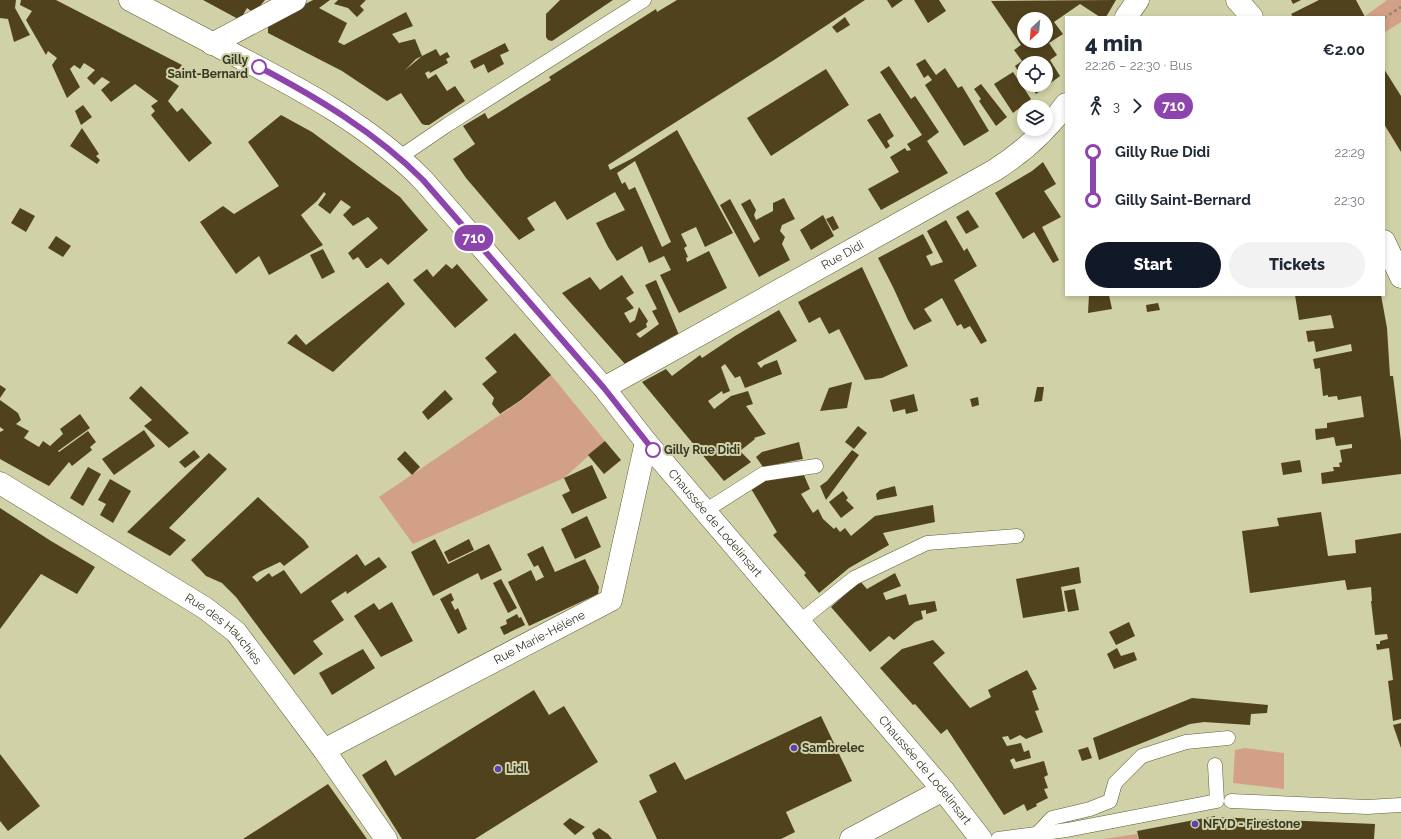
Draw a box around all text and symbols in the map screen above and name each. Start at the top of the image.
north arrow [1017,12,1053,48]
map controls [1017,12,1053,136]
text: 4 min [1085,30,1143,56]
text: €2.00 [1323,41,1365,59]
place label: Gilly Saint-Bernard [167,53,248,81]
button: locate [1017,56,1053,92]
text: 22:26 – 22:30 · Bus [1085,58,1192,73]
marker: Gilly Saint-Bernard [251,59,267,75]
icon: walk [1085,95,1107,117]
icon: forward [1126,95,1148,117]
text: 710 [1162,98,1185,114]
text: 3 [1113,99,1120,114]
button: layers [1017,100,1053,136]
text: Gilly Rue Didi [1115,143,1210,161]
text: 22:29 [1335,145,1365,160]
text: Gilly Saint-Bernard [1115,191,1251,209]
text: 22:30 [1334,193,1365,208]
line badge: 710 [451,225,497,251]
text: 710 [462,230,486,246]
street label: Rue Didi [819,238,866,272]
button: Start [1085,242,1221,288]
button: Tickets [1229,242,1365,288]
marker: Gilly Rue Didi [645,442,661,458]
place label: Gilly Rue Didi [664,443,740,457]
street label: Chaussée de Lodelinsart [665,466,765,580]
street label: Rue des Hauchies [183,591,265,667]
street label: Rue Marie-Hélène [491,608,587,667]
street label: Chaussée de Lodelinsart [876,713,974,827]
place label: Sambrelec [802,741,865,755]
marker: Sambrelec [789,743,799,753]
place label: Lidl [506,762,528,776]
marker: Lidl [493,764,503,774]
place label: NFYD - Firestone [1203,817,1300,831]
marker: NFYD - Firestone [1190,819,1200,829]

